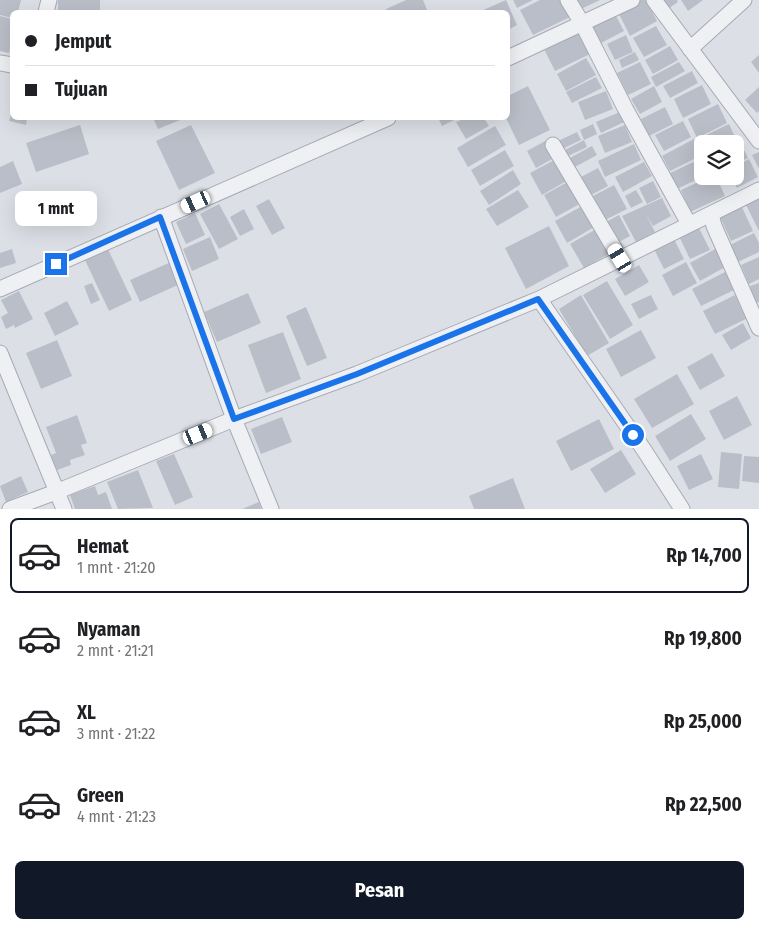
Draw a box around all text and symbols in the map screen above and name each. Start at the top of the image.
text: Jemput [55,30,112,53]
text: Tujuan [55,78,108,101]
map controls [694,135,744,185]
button: layers [694,135,744,185]
car [179,189,212,215]
callout: 1 mnt [15,192,97,226]
text: 1 mnt [38,199,74,218]
car [605,241,634,275]
route end [45,253,67,275]
car [181,421,214,447]
route start [622,424,644,446]
icon: car [17,533,62,578]
text: Hemat [77,535,129,558]
text: Rp 14,700 [666,544,742,567]
text: 1 mnt · 21:20 [77,558,156,577]
icon: car [17,616,62,661]
text: Nyaman [77,618,140,641]
text: Rp 19,800 [664,627,742,650]
text: 2 mnt · 21:21 [77,641,154,660]
icon: car [17,699,62,744]
text: XL [77,701,96,724]
text: Rp 25,000 [664,710,742,733]
text: 3 mnt · 21:22 [77,724,155,743]
icon: car [17,782,62,827]
text: Green [77,784,124,807]
text: Rp 22,500 [665,793,742,816]
text: 4 mnt · 21:23 [77,807,156,826]
button: Pesan [15,861,744,919]

